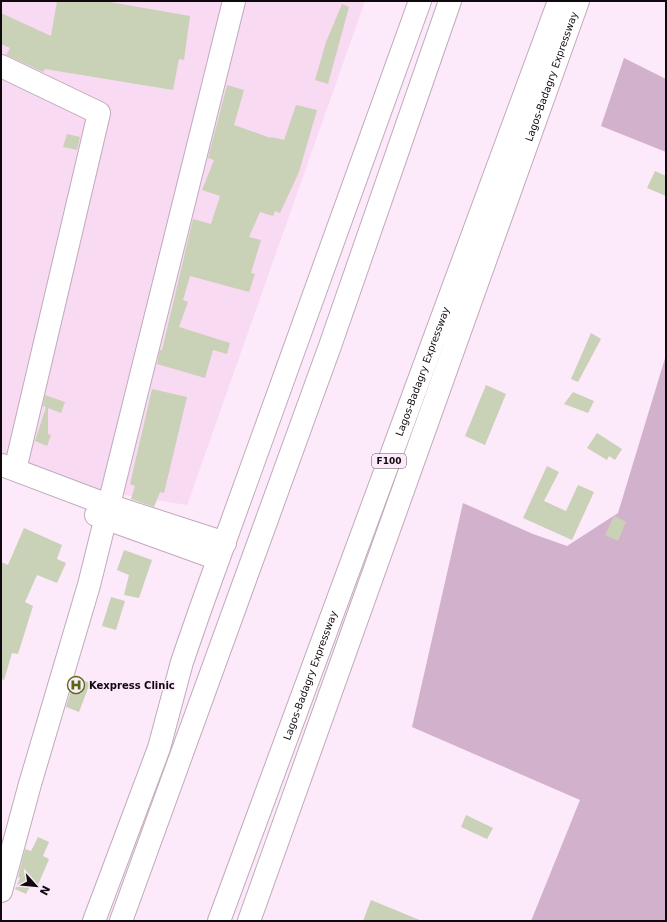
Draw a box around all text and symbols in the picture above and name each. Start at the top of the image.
street label: Lagos-Badagry Expressway [523,10,580,143]
street label: Lagos-Badagry Expressway [394,305,452,438]
road number: F100 [372,454,406,468]
street label: Lagos-Badagry Expressway [281,609,339,742]
hospital icon: Kexpress Clinic [66,675,86,695]
place label: Kexpress Clinic [89,680,175,691]
north arrow [16,866,56,906]
text: N [37,883,52,897]

